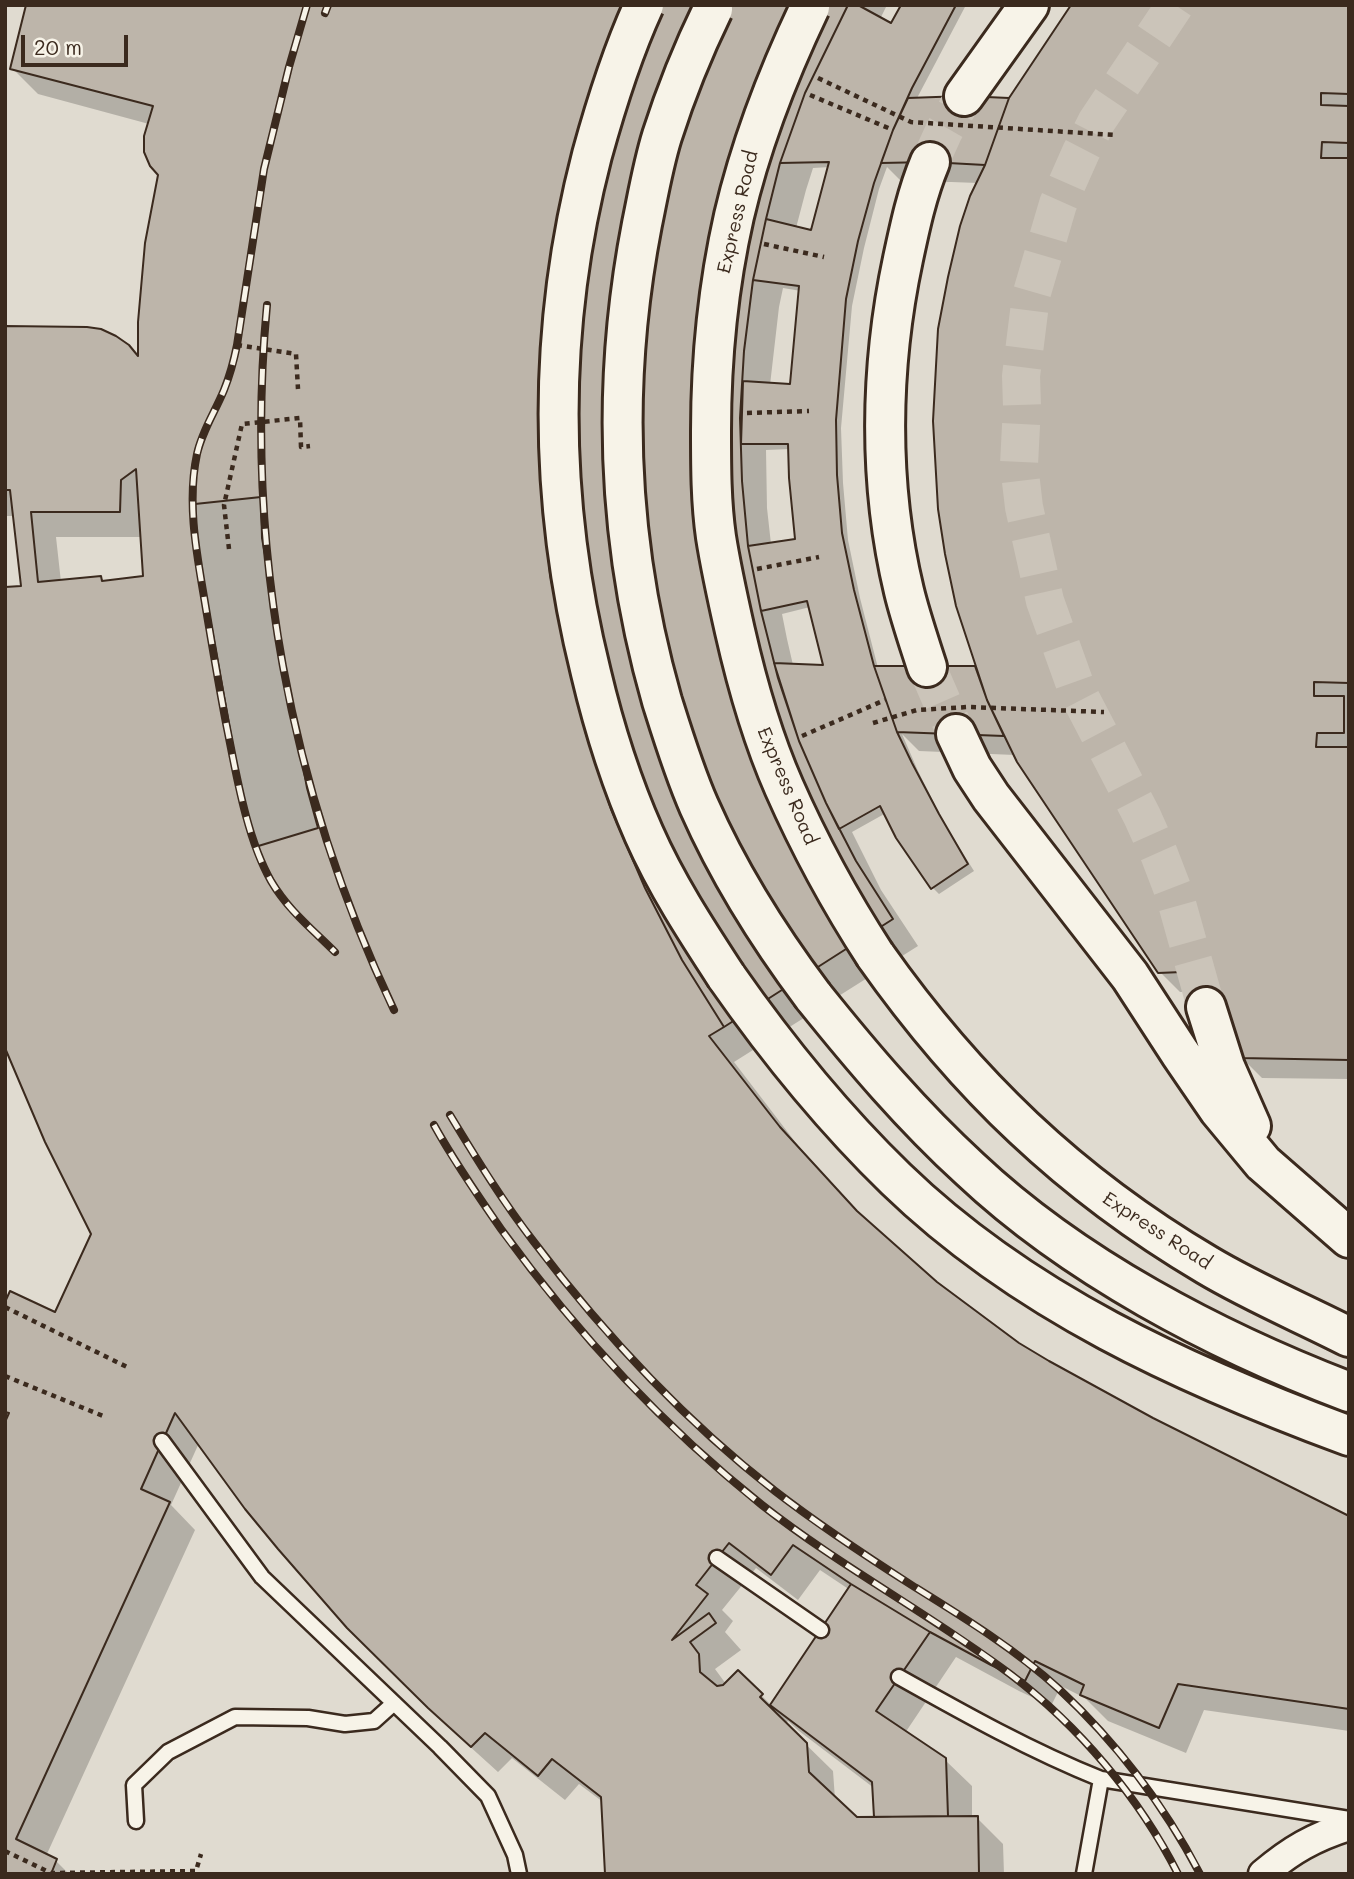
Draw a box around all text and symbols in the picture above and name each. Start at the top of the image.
scale bar [24,21,131,65]
text: 20 m [34,33,82,60]
street label: Express Road [713,148,763,276]
street label: Express Road [752,724,822,848]
street label: Express Road [1098,1187,1216,1275]

